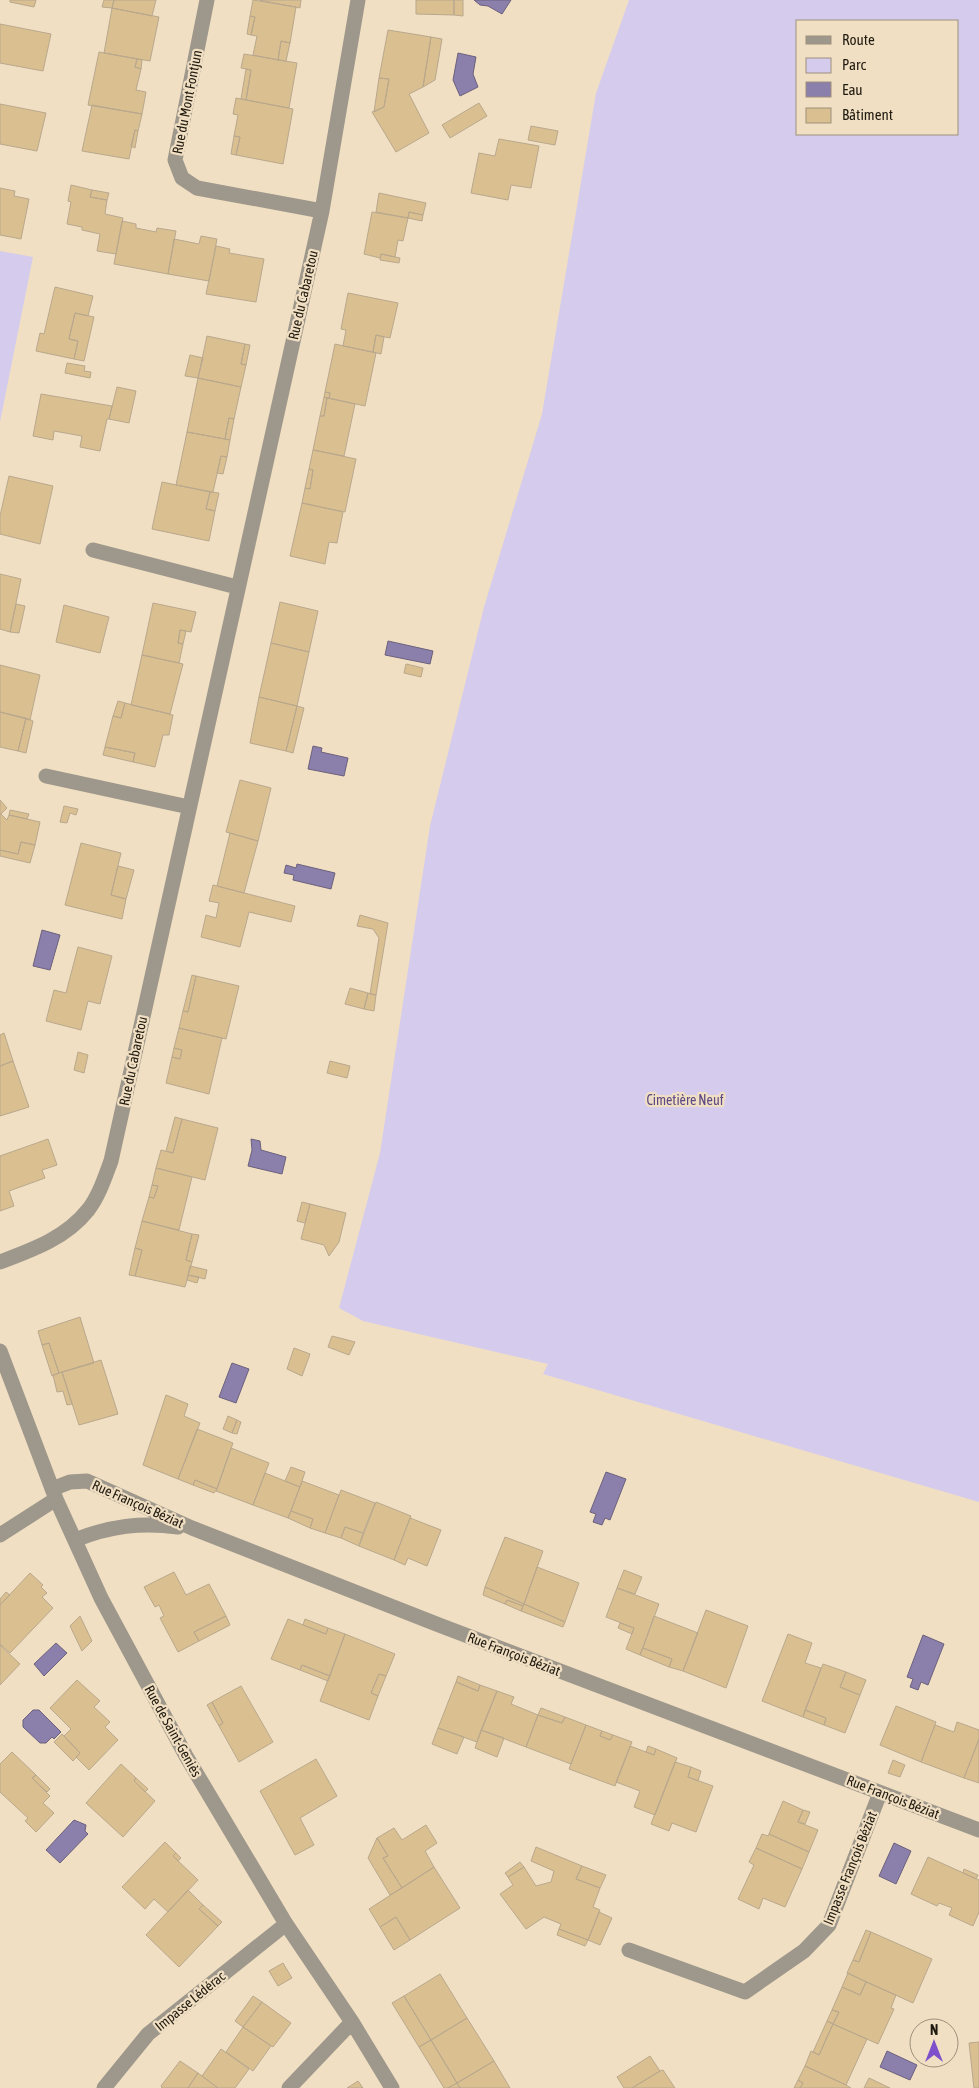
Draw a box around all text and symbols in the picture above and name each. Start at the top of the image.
legend [796,20,959,135]
text: Route [842,31,875,48]
street label: Rue du Mont Fontjun [169,49,205,155]
text: Parc [842,56,866,73]
text: Eau [842,81,863,98]
text: Bâtiment [842,106,893,123]
street label: Rue du Cabaretou [285,249,321,341]
street label: Rue du Cabaretou [116,1015,150,1107]
park label: Cimetière Neuf [646,1092,724,1108]
street label: Rue François Béziat [90,1477,186,1531]
street label: Rue François Béziat [465,1629,563,1679]
street label: Rue de Saint-Geniès [141,1683,205,1780]
street label: Rue François Béziat [844,1772,942,1822]
street label: Impasse François Béziat [820,1809,880,1927]
street label: Impasse Lédérac [152,1967,229,2034]
north arrow [909,2018,959,2068]
text: N [930,2022,938,2038]

